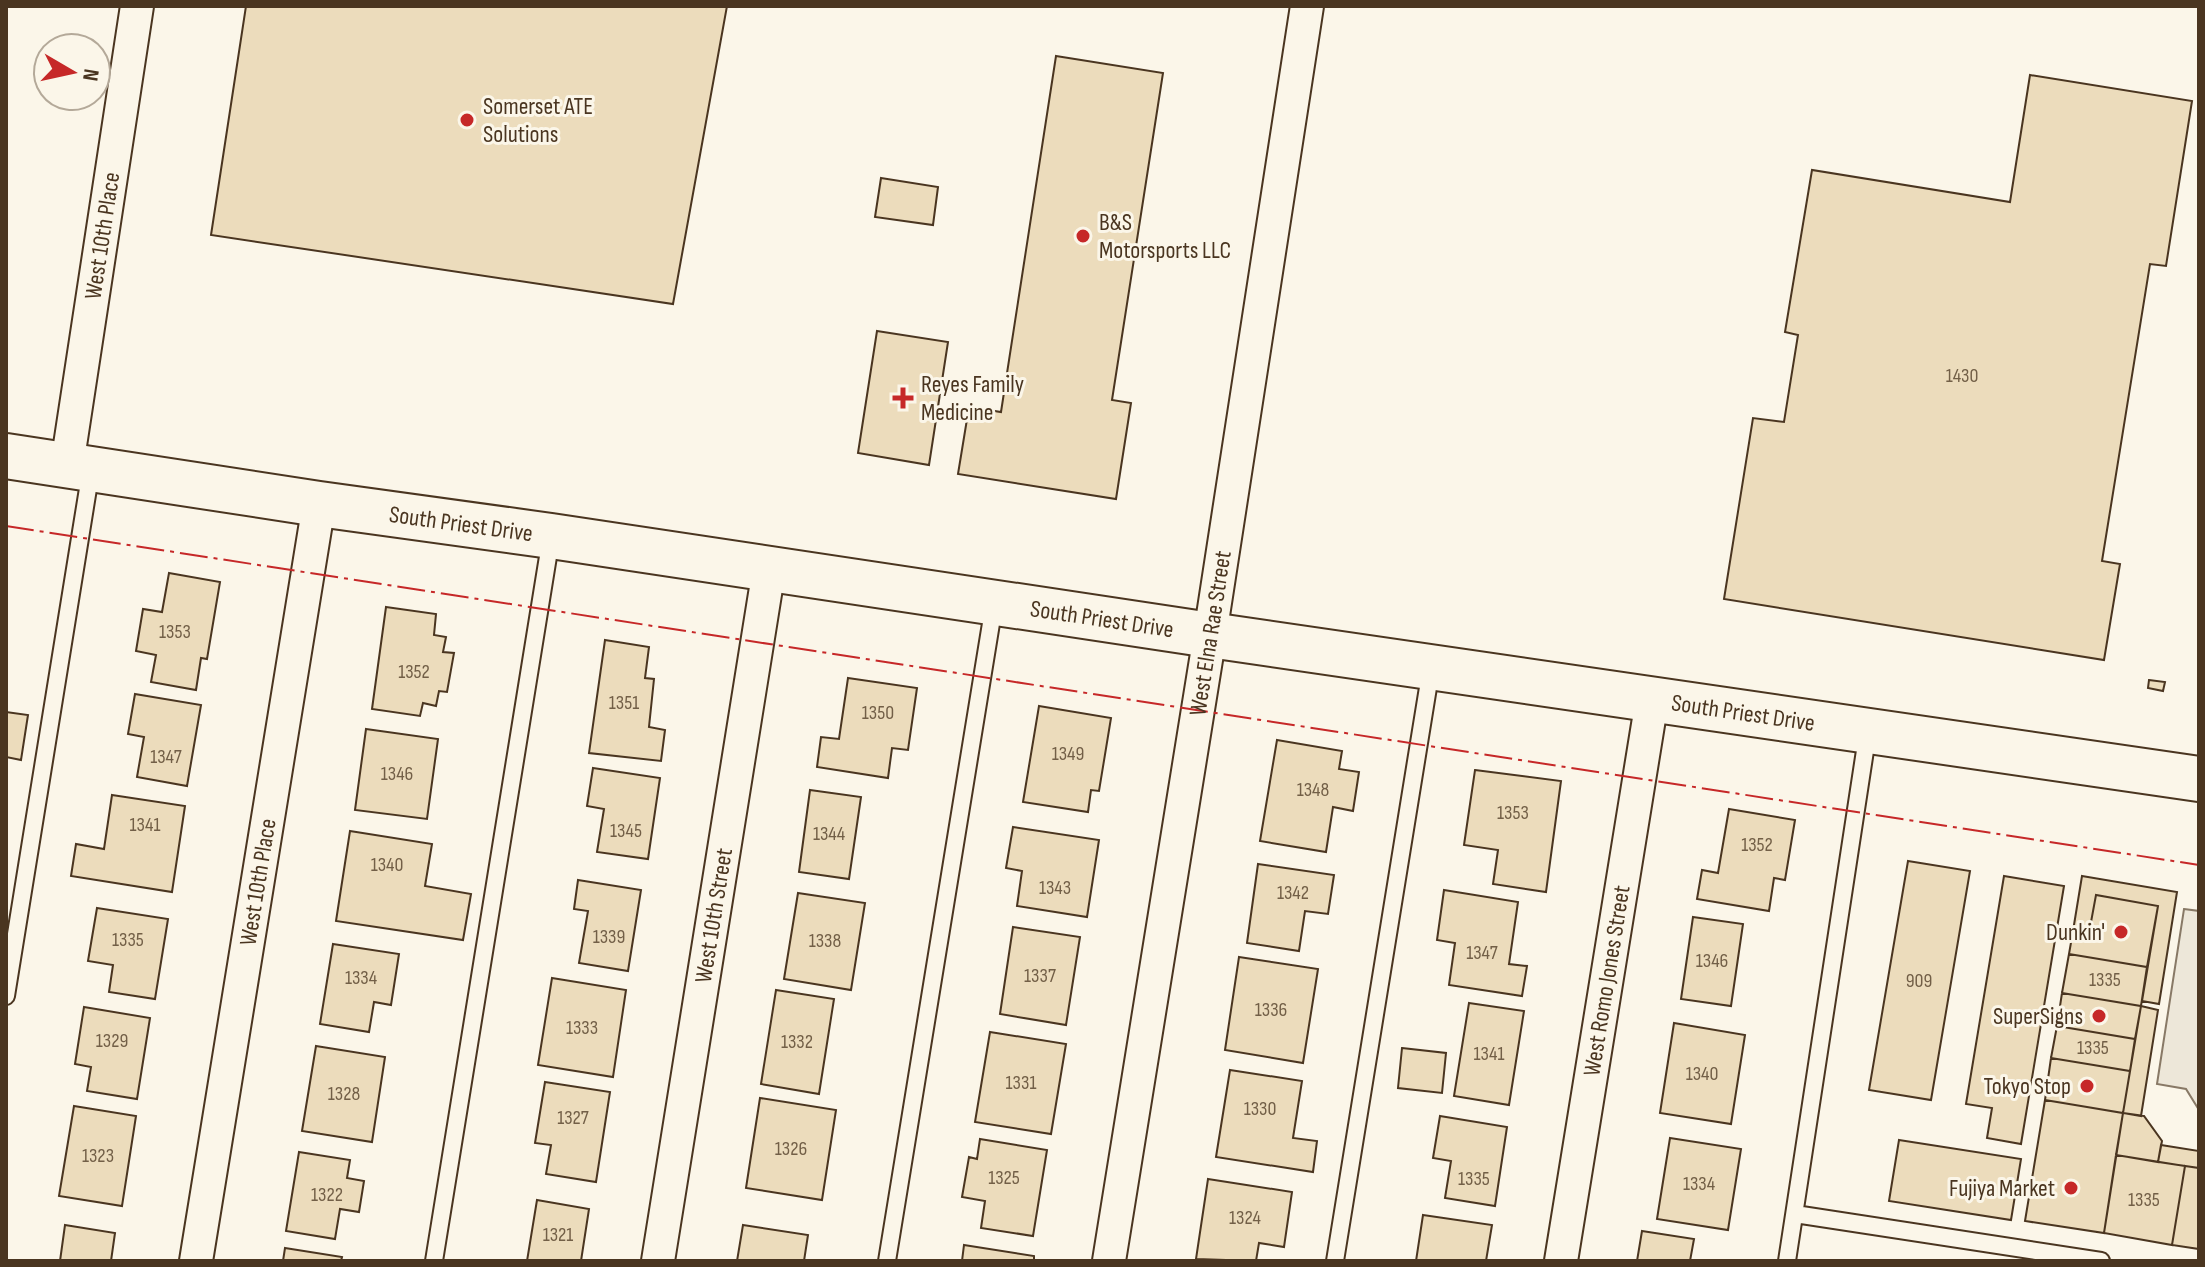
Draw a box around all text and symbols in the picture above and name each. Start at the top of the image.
north arrow [32,32,112,112]
text: N [76,67,105,83]
place label: Somerset ATE Solutions [483,92,593,149]
marker: Somerset ATE Solutions [458,111,476,129]
street label: West 10th Place [78,170,126,301]
place label: B&S Motorsports LLC [1099,208,1231,265]
marker: B&S Motorsports LLC [1074,227,1092,245]
house number: 1430 [1946,364,1978,388]
place label: Reyes Family Medicine [921,370,1024,427]
marker: Reyes Family Medicine [892,387,914,409]
street label: South Priest Drive [387,499,535,548]
street label: West Elna Rae Street [1183,549,1237,718]
street label: South Priest Drive [1028,594,1176,644]
house number: 1353 [159,620,191,644]
house number: 1352 [398,660,430,684]
street label: South Priest Drive [1669,688,1817,737]
house number: 1351 [609,691,639,715]
house number: 1350 [862,701,894,725]
house number: 1349 [1052,742,1084,766]
house number: 1347 [150,745,182,769]
house number: 1346 [381,762,413,786]
house number: 1348 [1297,778,1329,802]
house number: 1353 [1497,801,1529,825]
house number: 1341 [130,813,160,837]
street label: West 10th Place [233,816,282,948]
house number: 1345 [610,819,642,843]
house number: 1344 [813,822,845,846]
house number: 1352 [1741,833,1773,857]
street label: West 10th Street [688,846,739,985]
house number: 1340 [371,853,403,877]
house number: 1343 [1039,876,1071,900]
house number: 1342 [1277,881,1309,905]
street label: West Romo Jones Street [1577,883,1636,1078]
place label: Dunkin' [2046,918,2105,947]
marker: Dunkin' [2112,923,2130,941]
house number: 1339 [593,925,625,949]
house number: 1335 [112,928,144,952]
house number: 1338 [809,929,841,953]
house number: 1347 [1466,941,1498,965]
house number: 1346 [1696,949,1728,973]
house number: 1337 [1024,964,1056,988]
house number: 1334 [345,966,377,990]
house number: 1335 [2089,968,2121,992]
house number: 909 [1906,969,1932,993]
house number: 1336 [1255,998,1287,1022]
place label: SuperSigns [1993,1002,2083,1031]
marker: SuperSigns [2090,1007,2108,1025]
house number: 1333 [566,1016,598,1040]
house number: 1329 [96,1029,128,1053]
house number: 1332 [781,1030,813,1054]
house number: 1335 [2077,1036,2109,1060]
house number: 1341 [1474,1042,1504,1066]
house number: 1340 [1686,1062,1718,1086]
house number: 1331 [1006,1071,1036,1095]
place label: Tokyo Stop [1984,1072,2071,1101]
marker: Tokyo Stop [2078,1077,2096,1095]
house number: 1328 [328,1082,360,1106]
house number: 1330 [1244,1097,1276,1121]
house number: 1327 [557,1106,589,1130]
house number: 1326 [775,1137,807,1161]
house number: 1323 [82,1144,114,1168]
house number: 1325 [988,1166,1020,1190]
house number: 1335 [1458,1167,1490,1191]
house number: 1334 [1683,1172,1715,1196]
place label: Fujiya Market [1949,1174,2055,1203]
marker: Fujiya Market [2062,1179,2080,1197]
house number: 1322 [311,1183,343,1207]
house number: 1335 [2128,1188,2160,1212]
house number: 1324 [1229,1206,1261,1230]
house number: 1321 [543,1223,573,1247]

